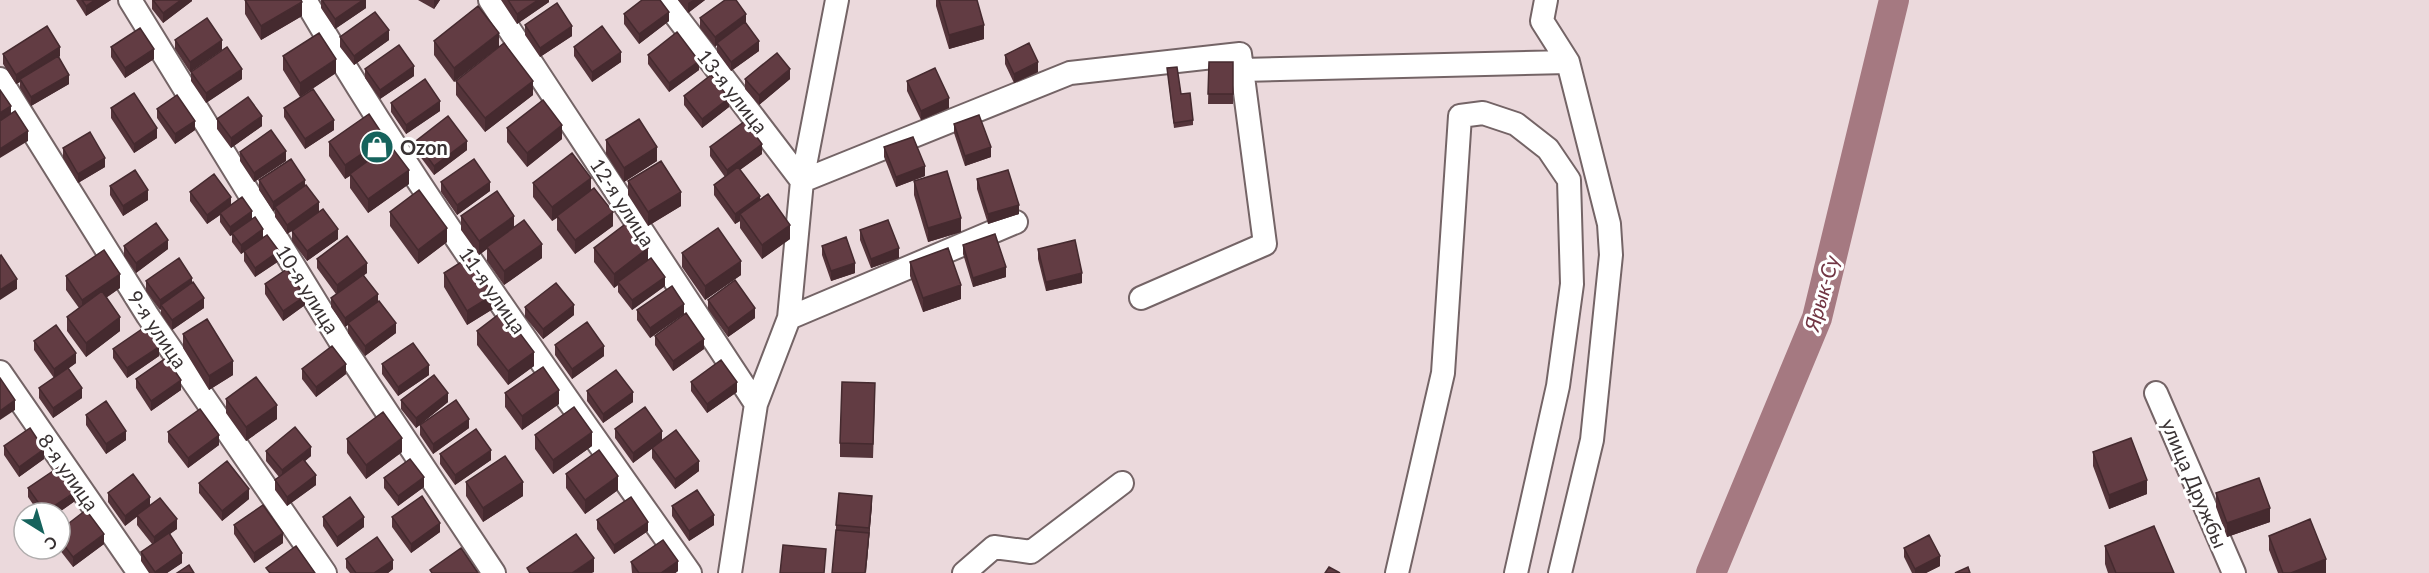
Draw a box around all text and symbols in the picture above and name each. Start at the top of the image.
street label: 13-я улица [693,44,773,138]
shop icon: Ozon [359,129,395,165]
place label: Ozon [400,135,448,159]
street label: 12-я улица [586,153,660,251]
street label: 10-я улица [271,240,345,338]
street label: 11-я улица [454,242,532,338]
water label: Ярык-Су [1798,251,1844,335]
street label: 9-я улица [123,286,193,372]
street label: улица Дружбы [2157,415,2233,551]
street label: 8-я улица [34,429,104,515]
north arrow [12,501,72,561]
text: С [41,533,61,554]

